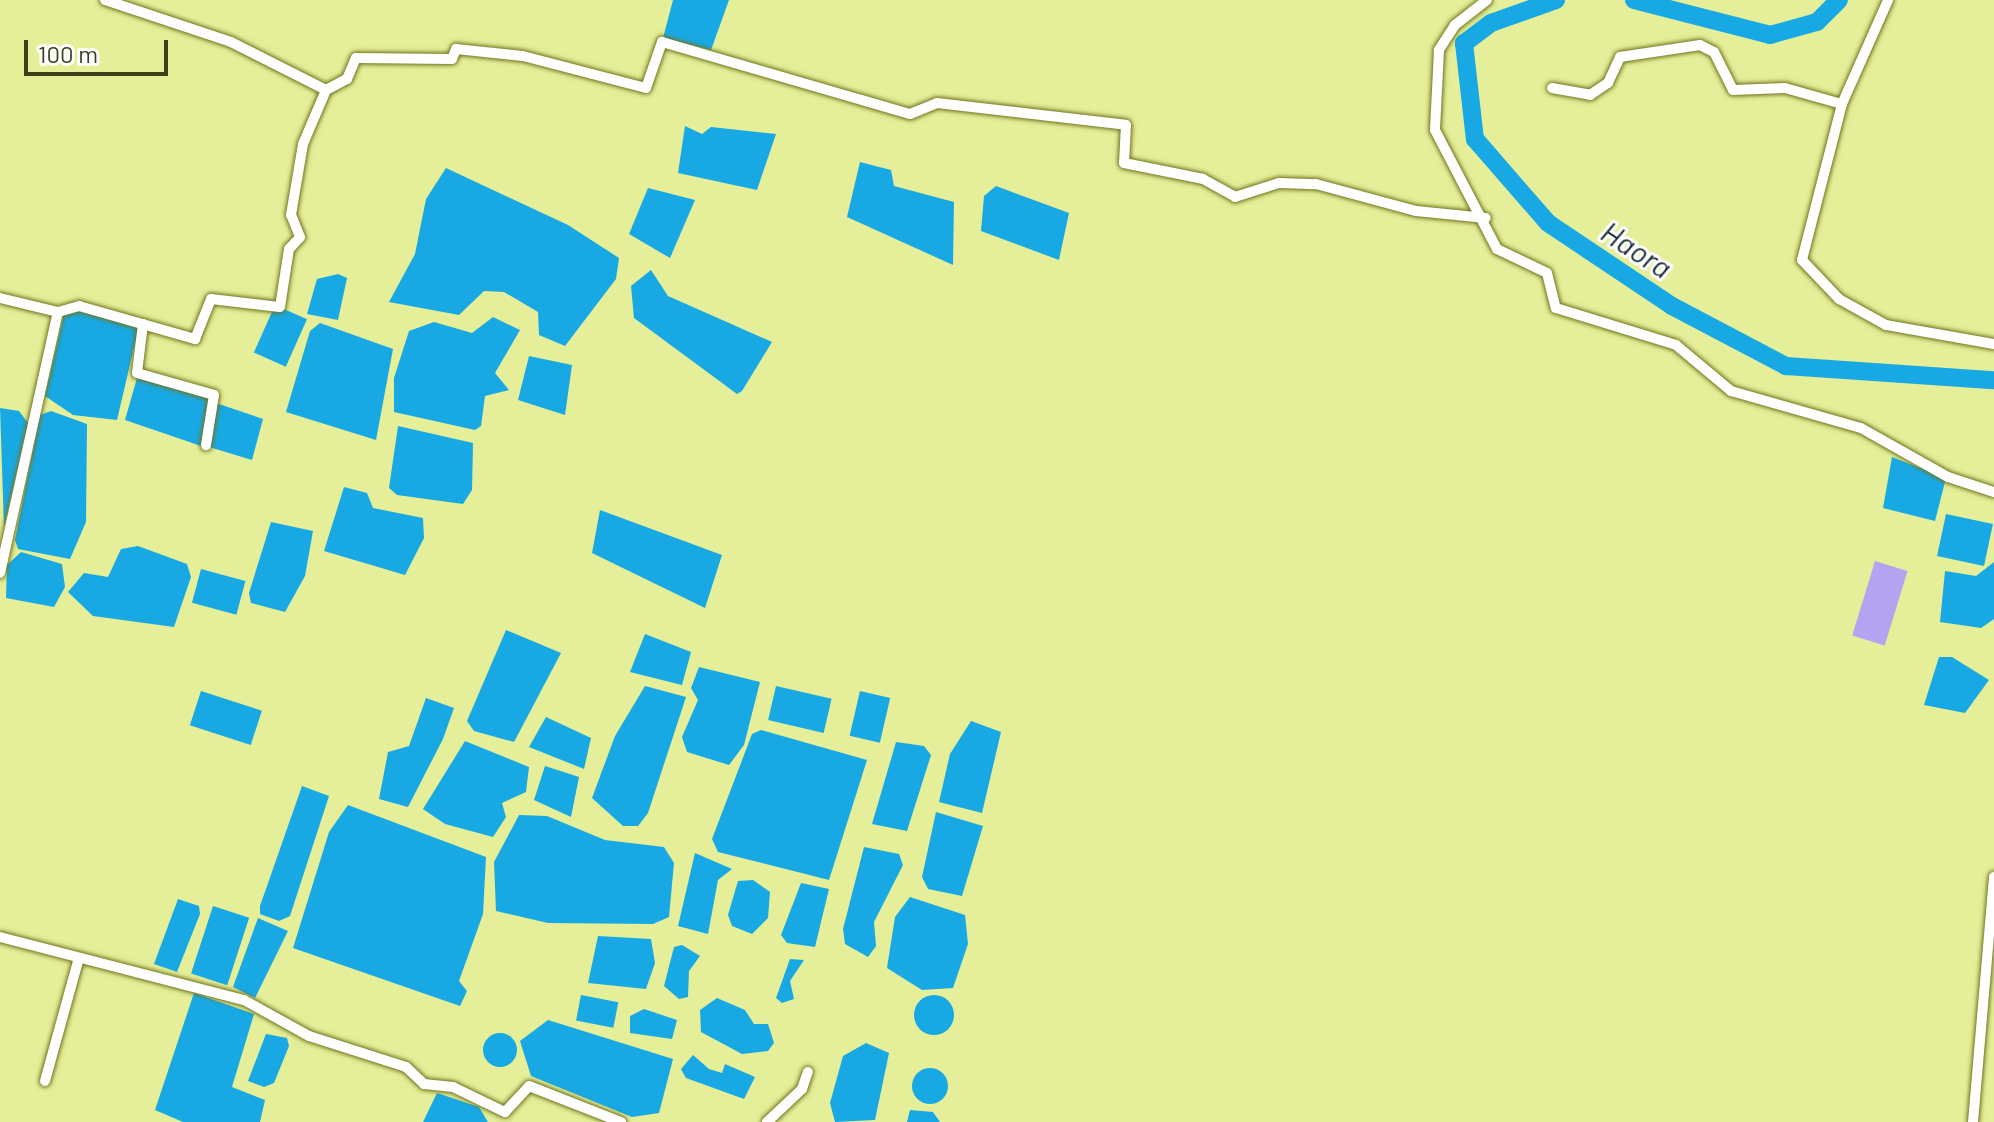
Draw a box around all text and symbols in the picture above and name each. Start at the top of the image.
scale bar [28,24,172,74]
text: 100 m [38,39,98,68]
water label: Haora [1595,213,1679,285]

